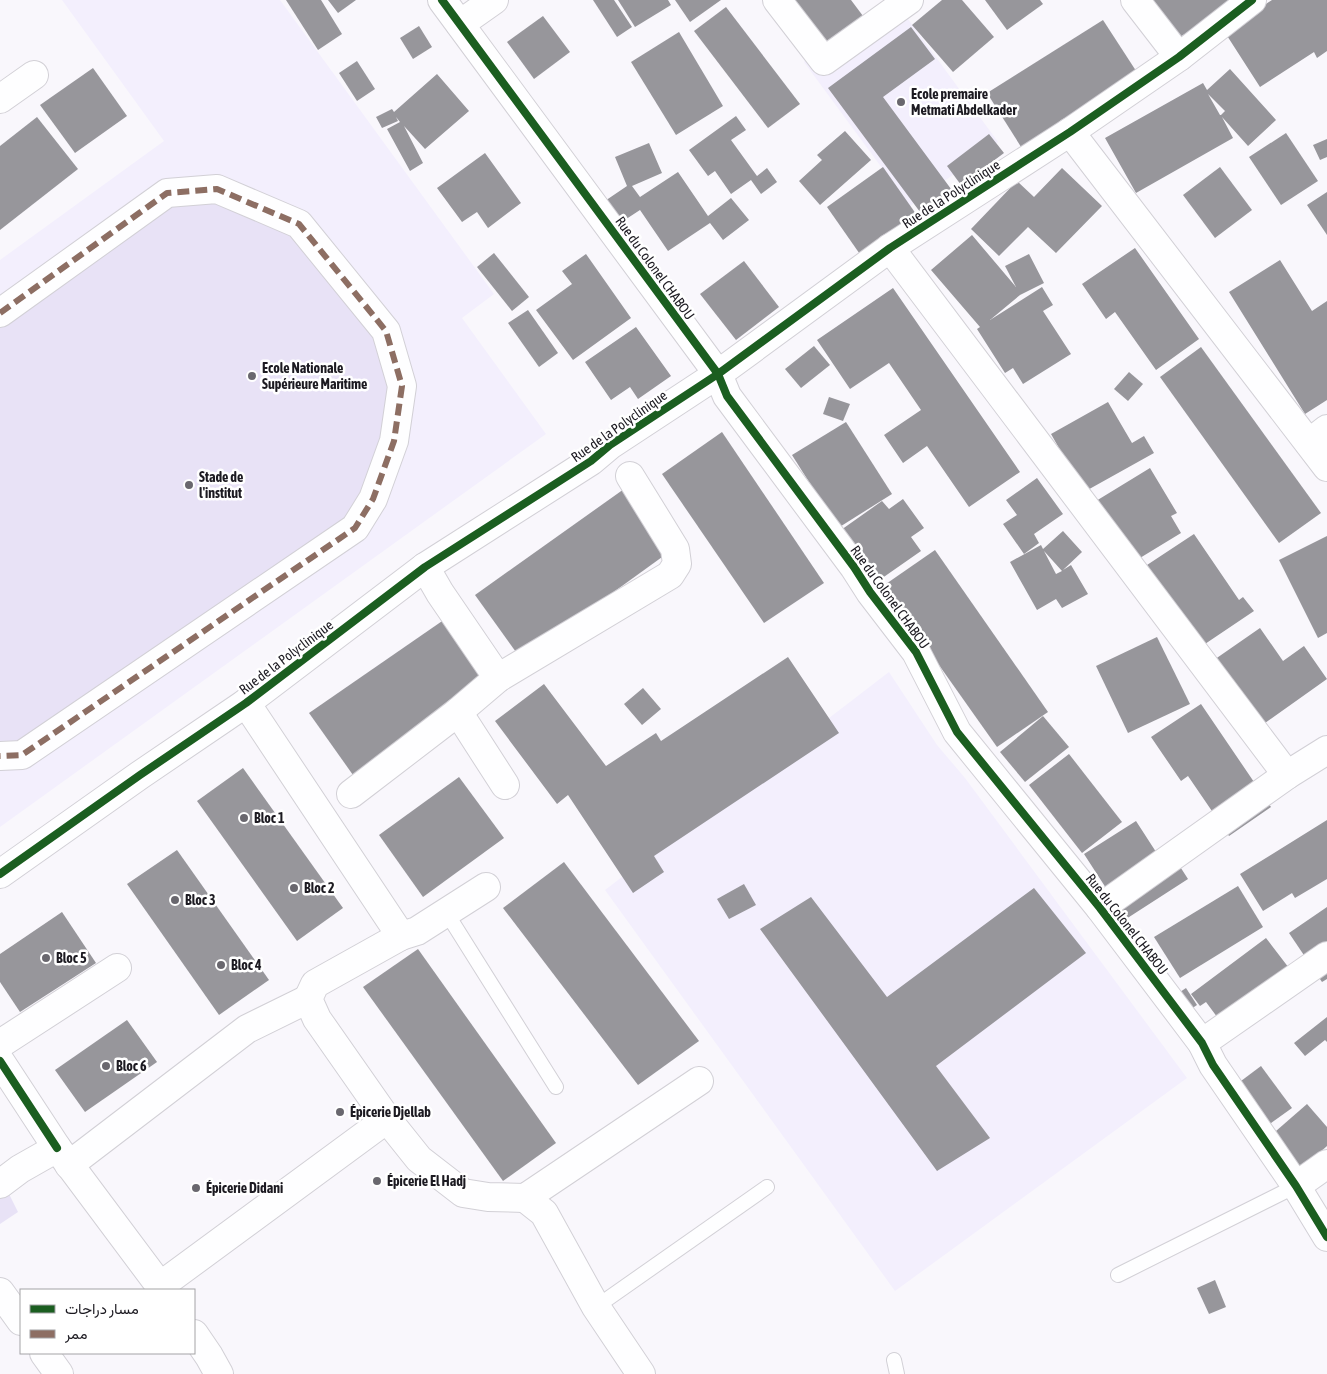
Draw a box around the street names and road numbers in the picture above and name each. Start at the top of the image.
street label: Rue de la Polyclinique [899,156,1003,232]
street label: Rue du Colonel CHABOU [612,213,698,323]
street label: Rue de la Polyclinique [568,387,670,465]
street label: Rue du Colonel CHABOU [847,542,933,652]
street label: Rue de la Polyclinique [236,616,336,698]
street label: Rue du Colonel CHABOU [1083,870,1171,978]

